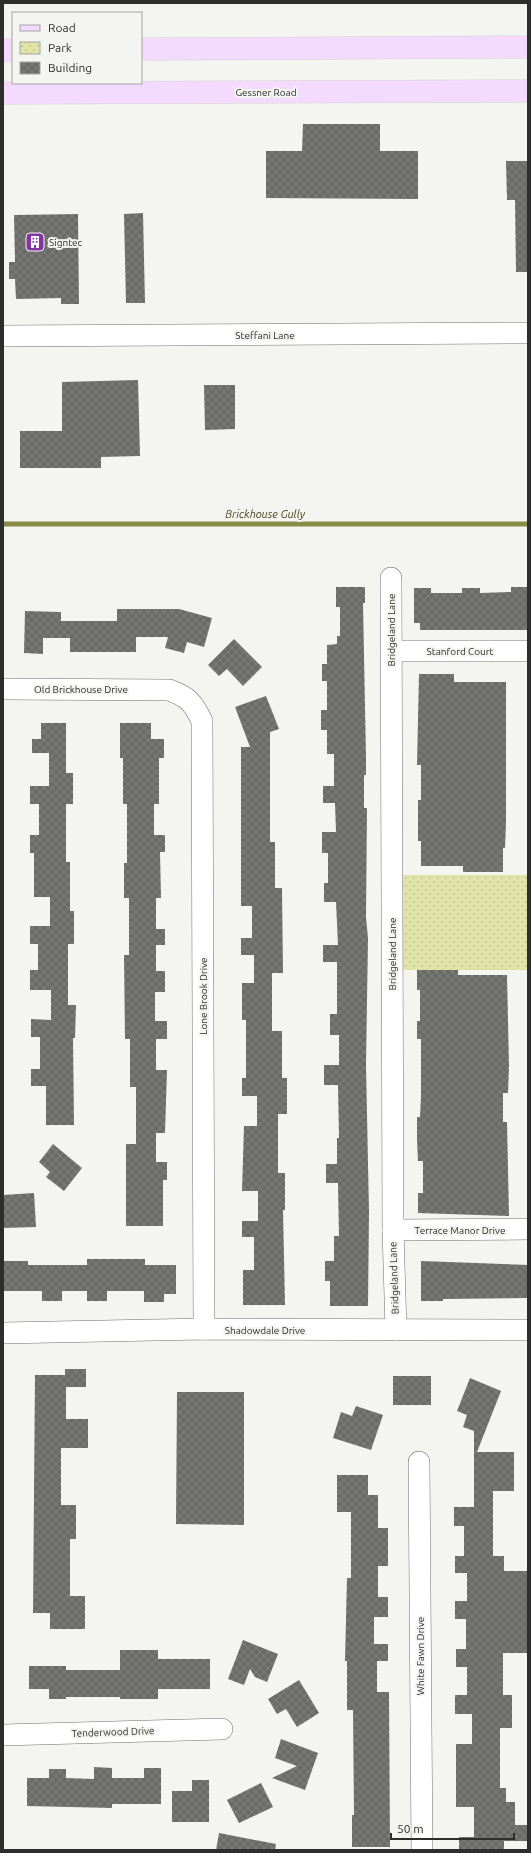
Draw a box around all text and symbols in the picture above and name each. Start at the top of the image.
legend [12,12,142,84]
text: Road [48,21,76,34]
text: Park [48,41,72,54]
text: Building [48,61,92,74]
street label: Gessner Road [235,87,297,98]
building icon: Signtec [24,231,46,253]
place label: Signtec [49,237,83,248]
street label: Steffani Lane [235,330,295,341]
water label: Brickhouse Gully [225,508,306,520]
street label: Bridgeland Lane [386,594,397,666]
street label: Stanford Court [427,646,494,657]
street label: Old Brickhouse Drive [34,684,128,695]
street label: Bridgeland Lane [387,918,398,990]
street label: Lone Brook Drive [198,957,209,1035]
street label: Terrace Manor Drive [415,1225,505,1236]
street label: Bridgeland Lane [387,1241,401,1315]
street label: Shadowdale Drive [225,1325,305,1336]
street label: White Fawn Drive [415,1617,426,1695]
street label: Tenderwood Drive [71,1725,155,1739]
scale bar [391,1815,514,1841]
text: 50 m [397,1822,424,1835]

